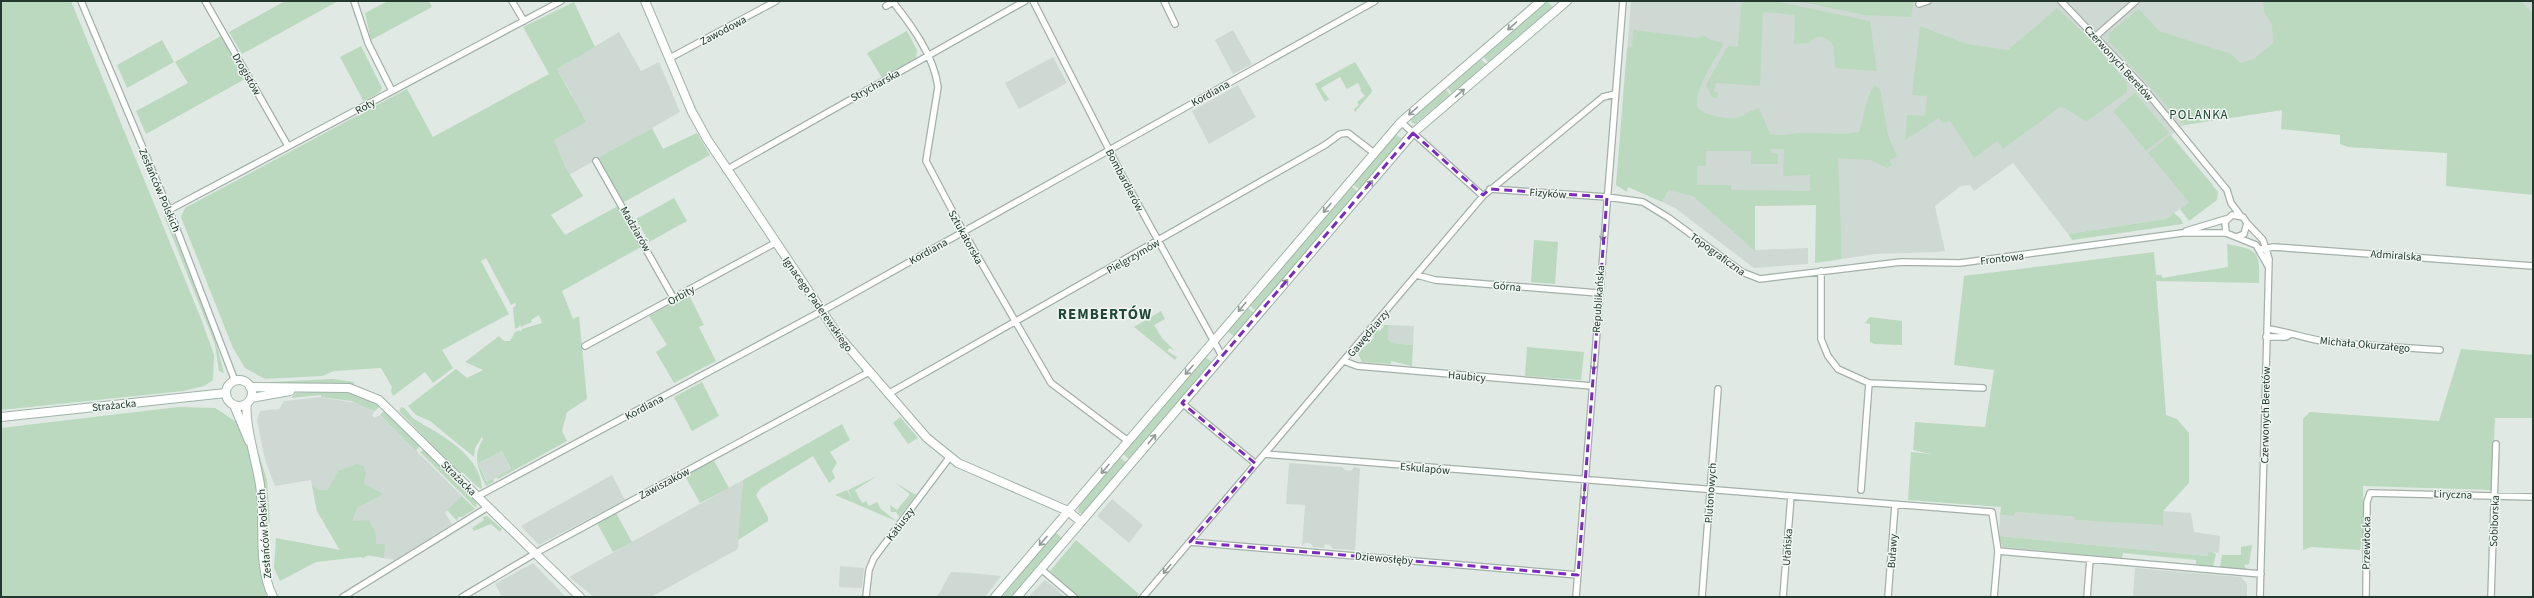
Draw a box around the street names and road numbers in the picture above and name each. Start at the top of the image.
street label: Zawodowa [697,12,749,49]
street label: Czerwonych Beretów [2081,22,2157,104]
street label: Drogistów [228,50,265,98]
street label: Strycharska [848,66,903,105]
street label: Kordiana [1188,77,1232,110]
street label: Roty [353,95,378,118]
street label: Zesłańców Polskich [135,146,184,235]
street label: Bombardierów [1102,146,1147,214]
street label: Fizyków [1529,185,1567,202]
street label: Madziarów [617,204,655,255]
street label: Sztukatorska [945,207,987,267]
street label: Topograficzna [1687,229,1748,280]
street label: Kordiana [906,235,950,268]
street label: Pielgrzymów [1104,235,1163,278]
street label: Admiralska [2370,246,2422,265]
street label: Frontowa [1979,248,2025,269]
street label: Ignacego Paderewskiego [779,254,856,355]
street label: Republikańska [1589,265,1608,333]
street label: Górna [1492,278,1522,295]
street label: Orbity [665,282,697,309]
street label: Gawędziarzy [1344,306,1393,360]
street label: Michała Okurzałego [2319,333,2411,356]
street label: Czerwonych Beretów [2257,366,2274,464]
street label: Haubicy [1448,367,1486,386]
street label: Kordiana [622,391,666,424]
street label: Strażacka [91,396,137,415]
street label: Strażacka [438,457,480,499]
street label: Eskulapów [1399,459,1451,478]
street label: Plutonowych [1701,462,1720,524]
street label: Zawiszaków [636,464,692,503]
street label: Liryczna [2433,486,2472,503]
street label: Zesłańców Polskich [254,489,275,579]
street label: Sobiborska [2486,495,2503,547]
street label: Katiuszy [883,504,918,544]
street label: Przewłocka [2359,516,2374,570]
street label: Ułańska [1779,528,1796,566]
street label: Buławy [1884,533,1901,569]
street label: Dziewosłęby [1354,549,1413,568]

